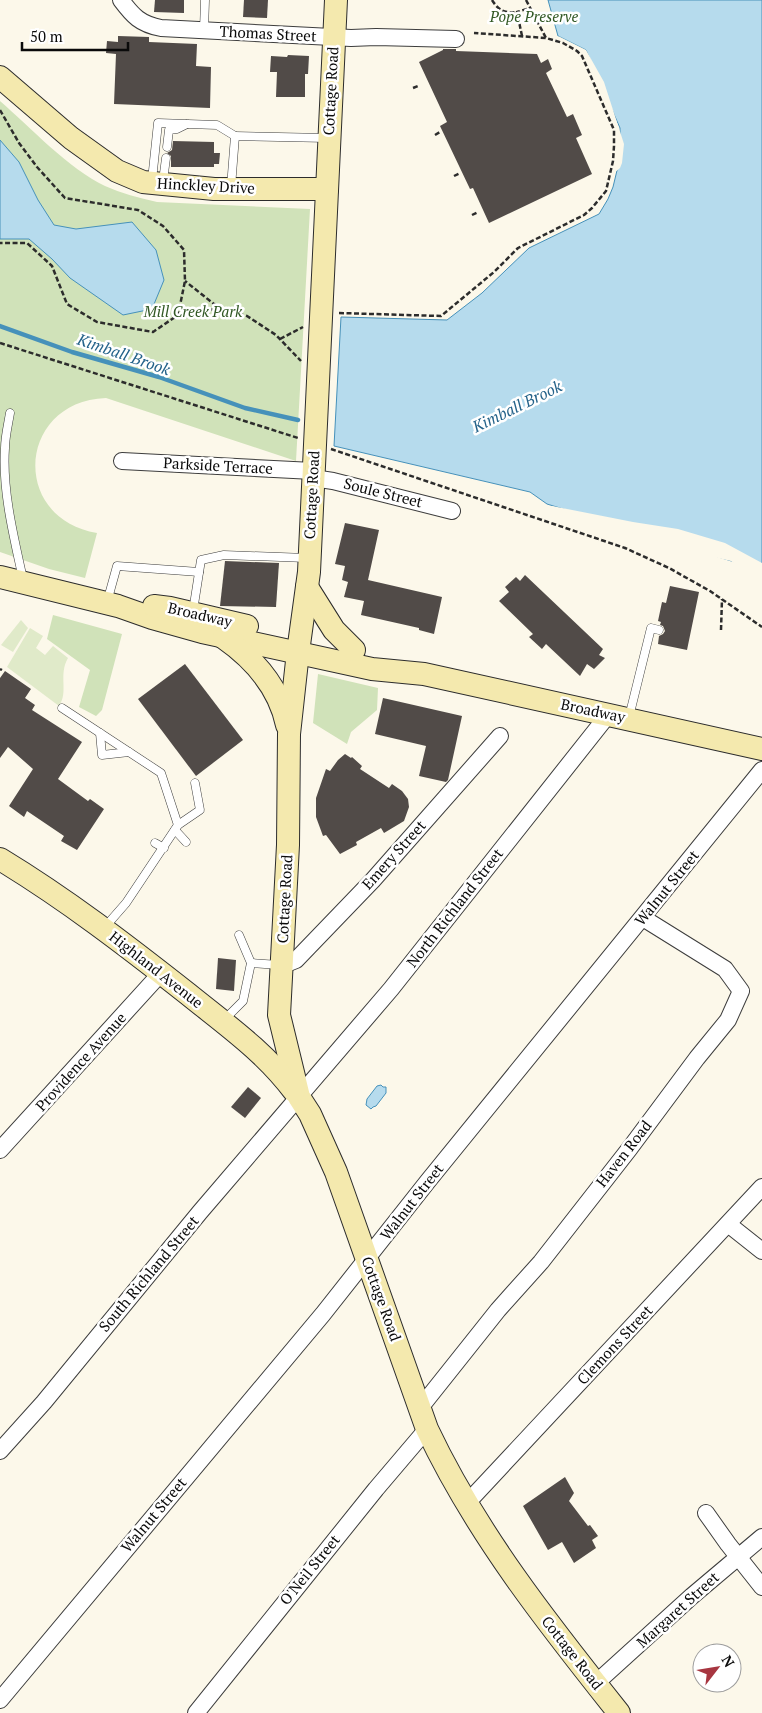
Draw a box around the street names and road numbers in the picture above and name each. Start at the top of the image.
street label: Thomas Street [219,20,317,46]
street label: Cottage Road [318,46,342,136]
street label: Hinckley Drive [157,172,255,198]
street label: Cottage Road [299,450,323,540]
street label: Parkside Terrace [163,452,273,478]
street label: Soule Street [342,473,425,512]
street label: Broadway [166,597,235,631]
street label: Broadway [559,693,628,727]
street label: Emery Street [357,815,430,893]
street label: North Richland Street [401,843,507,971]
street label: Walnut Street [630,845,703,929]
street label: Cottage Road [272,854,296,944]
street label: Highland Avenue [106,926,208,1012]
street label: Providence Avenue [31,1008,130,1115]
street label: Haven Road [591,1116,656,1191]
street label: Walnut Street [375,1159,448,1244]
street label: South Richland Street [94,1211,203,1336]
street label: Cottage Road [357,1254,407,1344]
street label: Clemons Street [572,1300,657,1388]
street label: Walnut Street [116,1472,191,1556]
street label: O'Neil Street [275,1530,344,1609]
street label: Margaret Street [632,1567,723,1652]
street label: Cottage Road [538,1611,608,1693]

